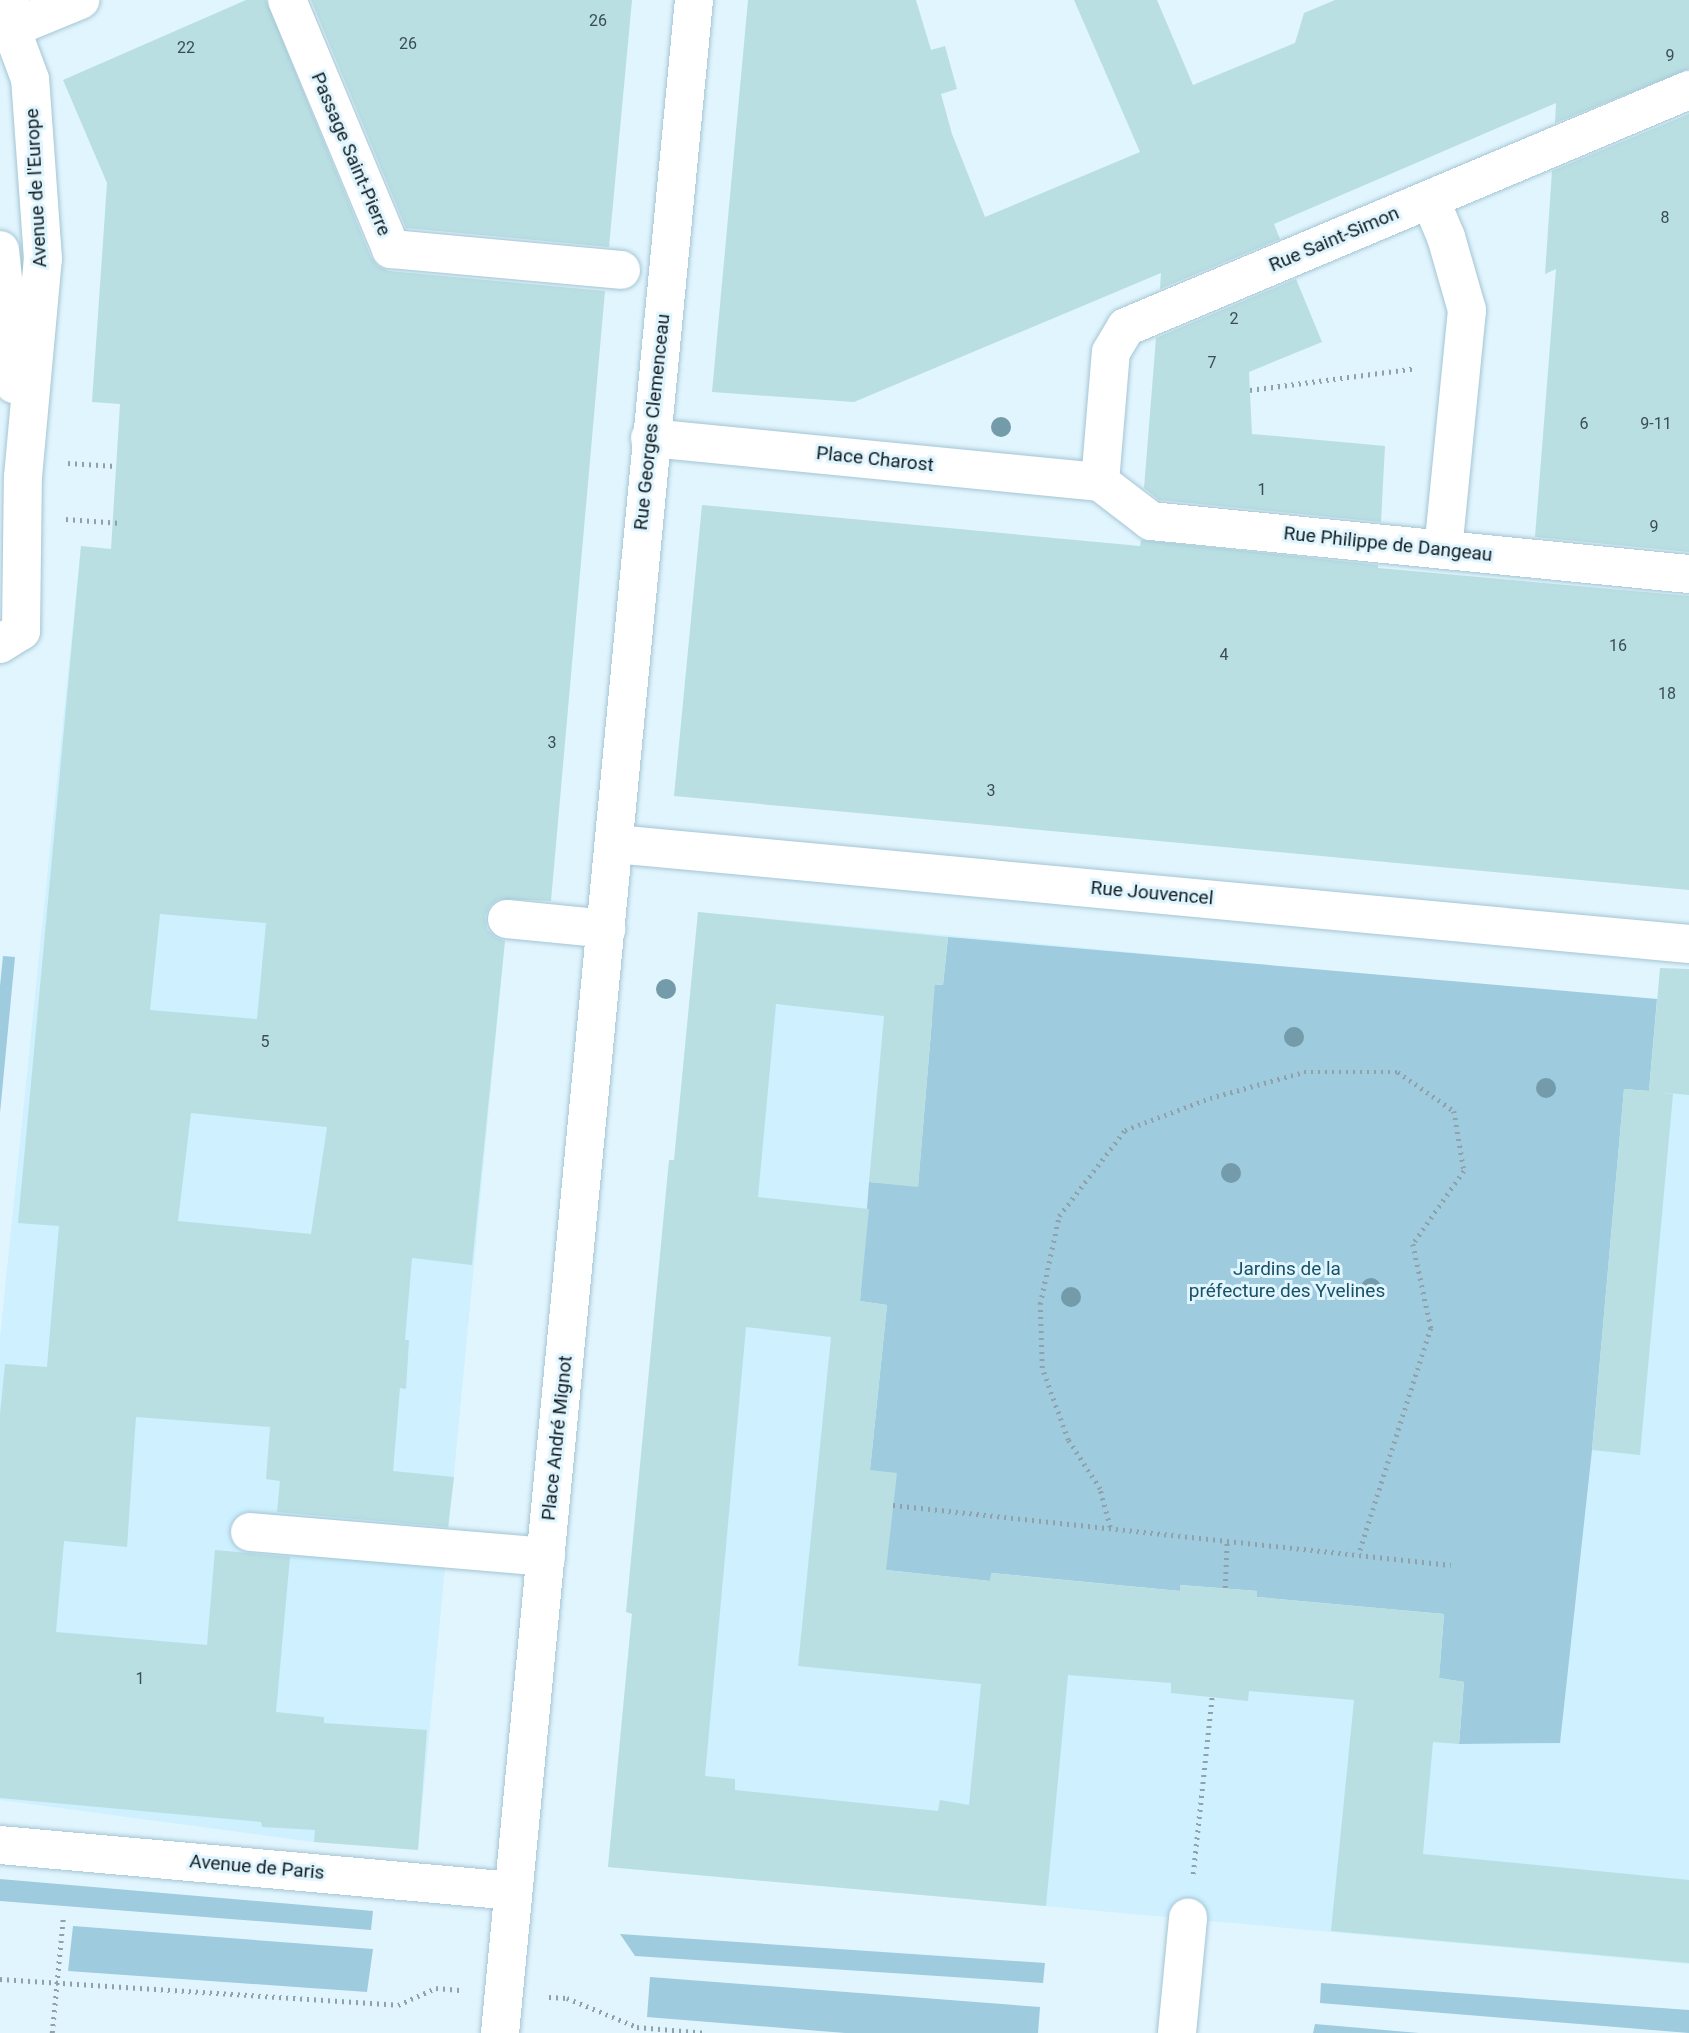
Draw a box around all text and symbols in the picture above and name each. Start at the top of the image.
house number: 26 [589,11,607,31]
house number: 26 [399,34,417,54]
house number: 22 [177,38,195,58]
house number: 9 [1666,46,1674,66]
street label: Passage Saint-Pierre [306,69,396,239]
street label: Avenue de l'Europe [20,108,52,268]
street label: Rue Saint-Simon [1266,201,1402,277]
house number: 8 [1661,208,1669,228]
house number: 2 [1230,309,1238,329]
street label: Rue Georges Clemenceau [629,313,675,531]
house number: 7 [1208,353,1216,373]
house number: 6 [1580,414,1588,434]
house number: 9-11 [1640,414,1672,434]
street label: Place Charost [815,441,935,477]
house number: 1 [1258,480,1266,500]
house number: 9 [1650,517,1658,537]
street label: Rue Philippe de Dangeau [1283,522,1493,566]
house number: 16 [1609,636,1627,656]
house number: 4 [1220,645,1228,665]
house number: 18 [1658,684,1676,704]
house number: 3 [548,733,556,753]
house number: 3 [987,781,995,801]
street label: Rue Jouvencel [1090,876,1214,910]
house number: 5 [261,1032,269,1052]
park label: Jardins de la préfecture des Yvelines [1189,1258,1385,1302]
street label: Place André Mignot [537,1354,577,1522]
house number: 1 [136,1669,144,1689]
street label: Avenue de Paris [189,1850,325,1884]

